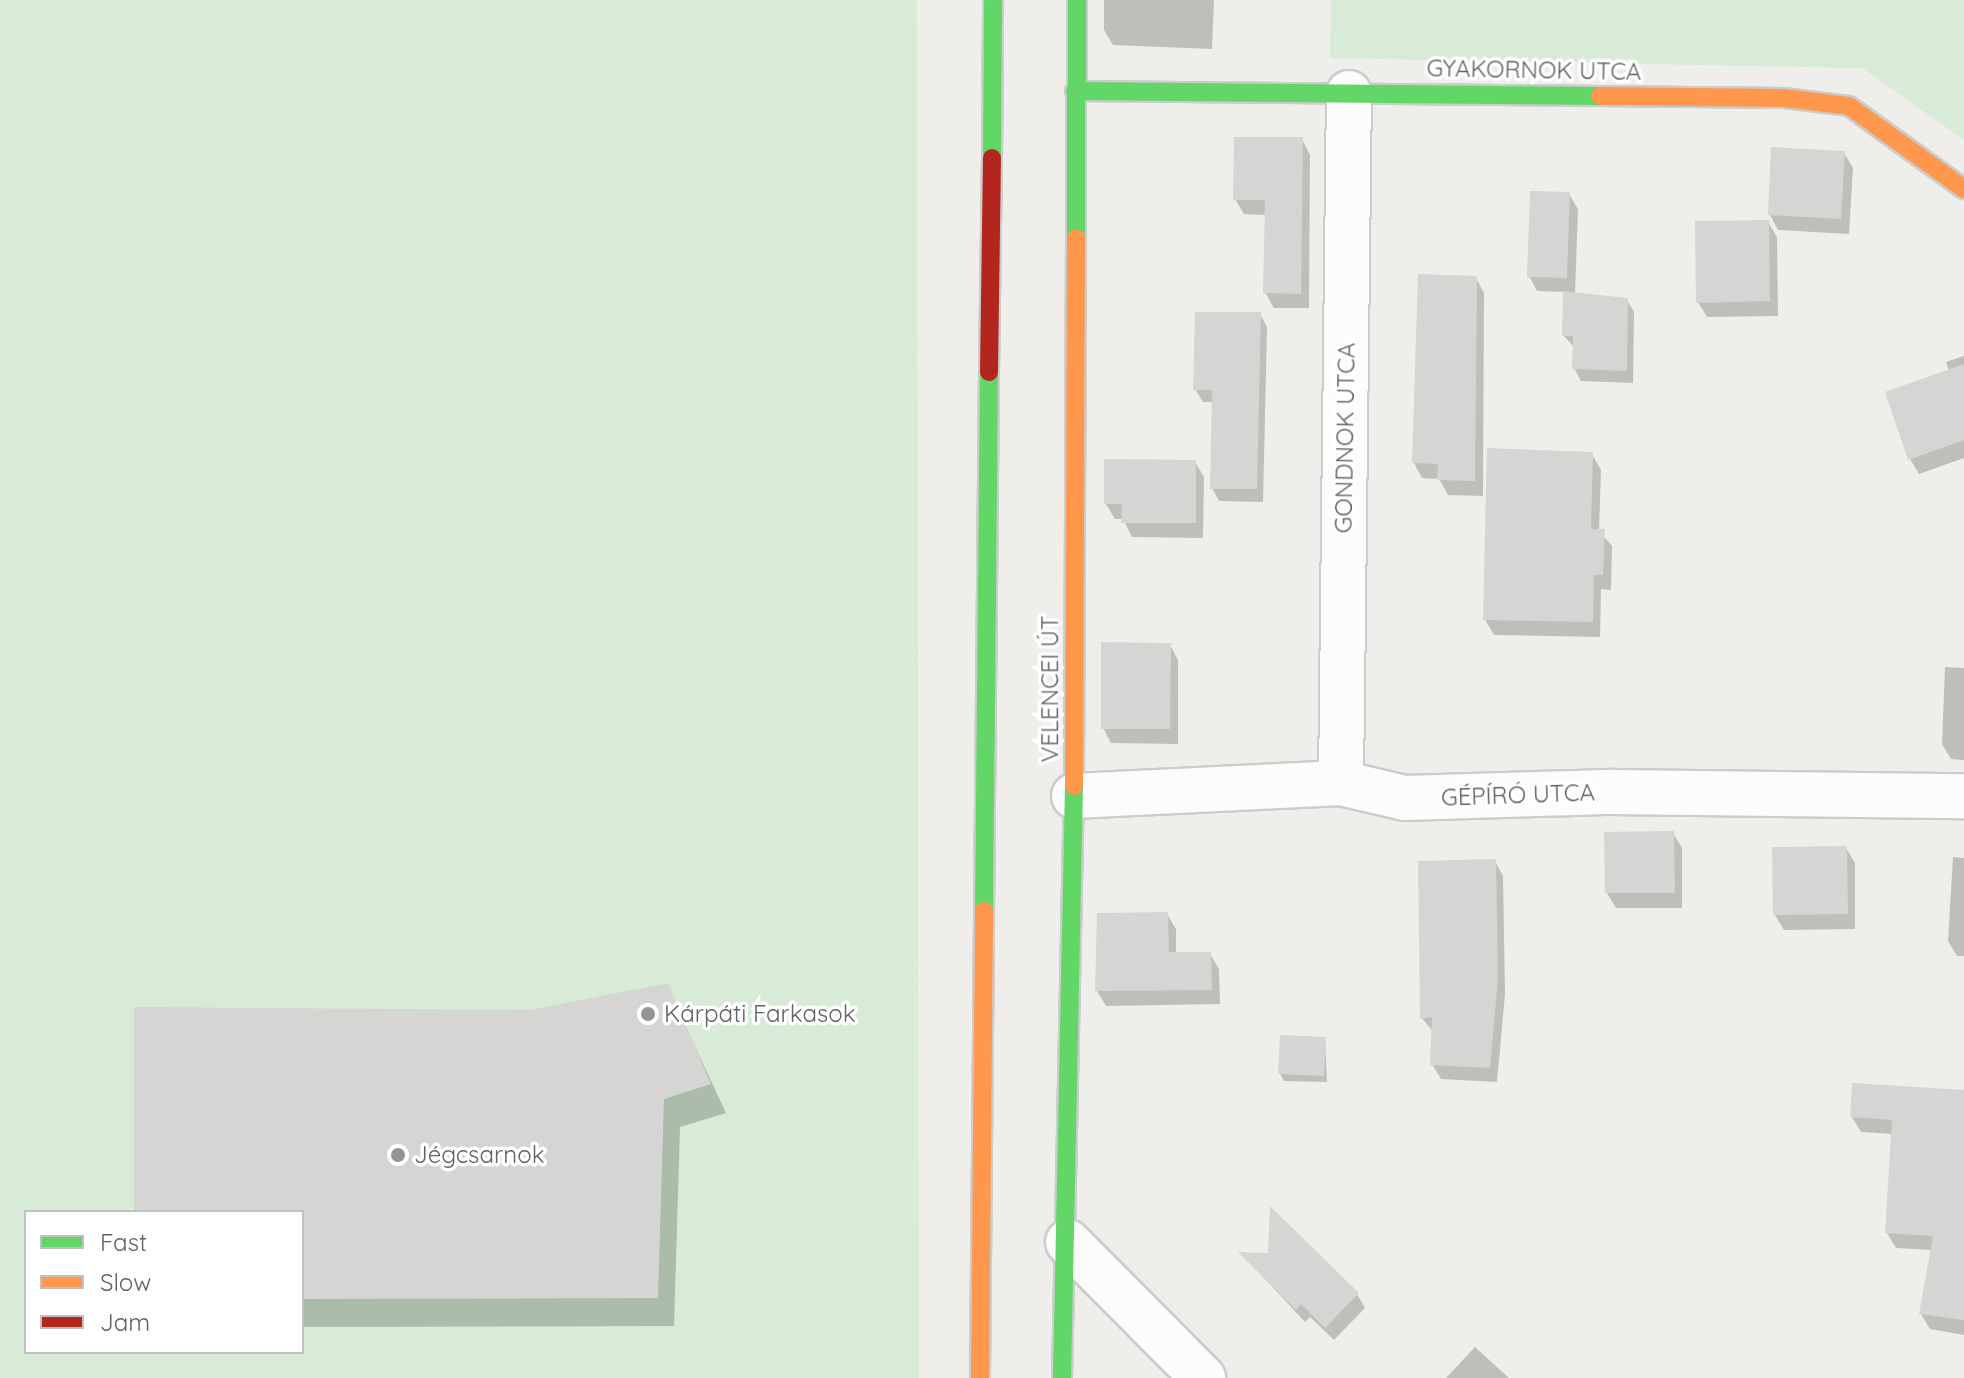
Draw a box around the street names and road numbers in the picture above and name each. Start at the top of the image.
street label: GYAKORNOK UTCA [1426,54,1642,86]
street label: GONDNOK UTCA [1329,342,1361,534]
street label: VELENCEI ÚT [1036,616,1064,762]
street label: GÉPÍRÓ UTCA [1441,778,1595,812]

